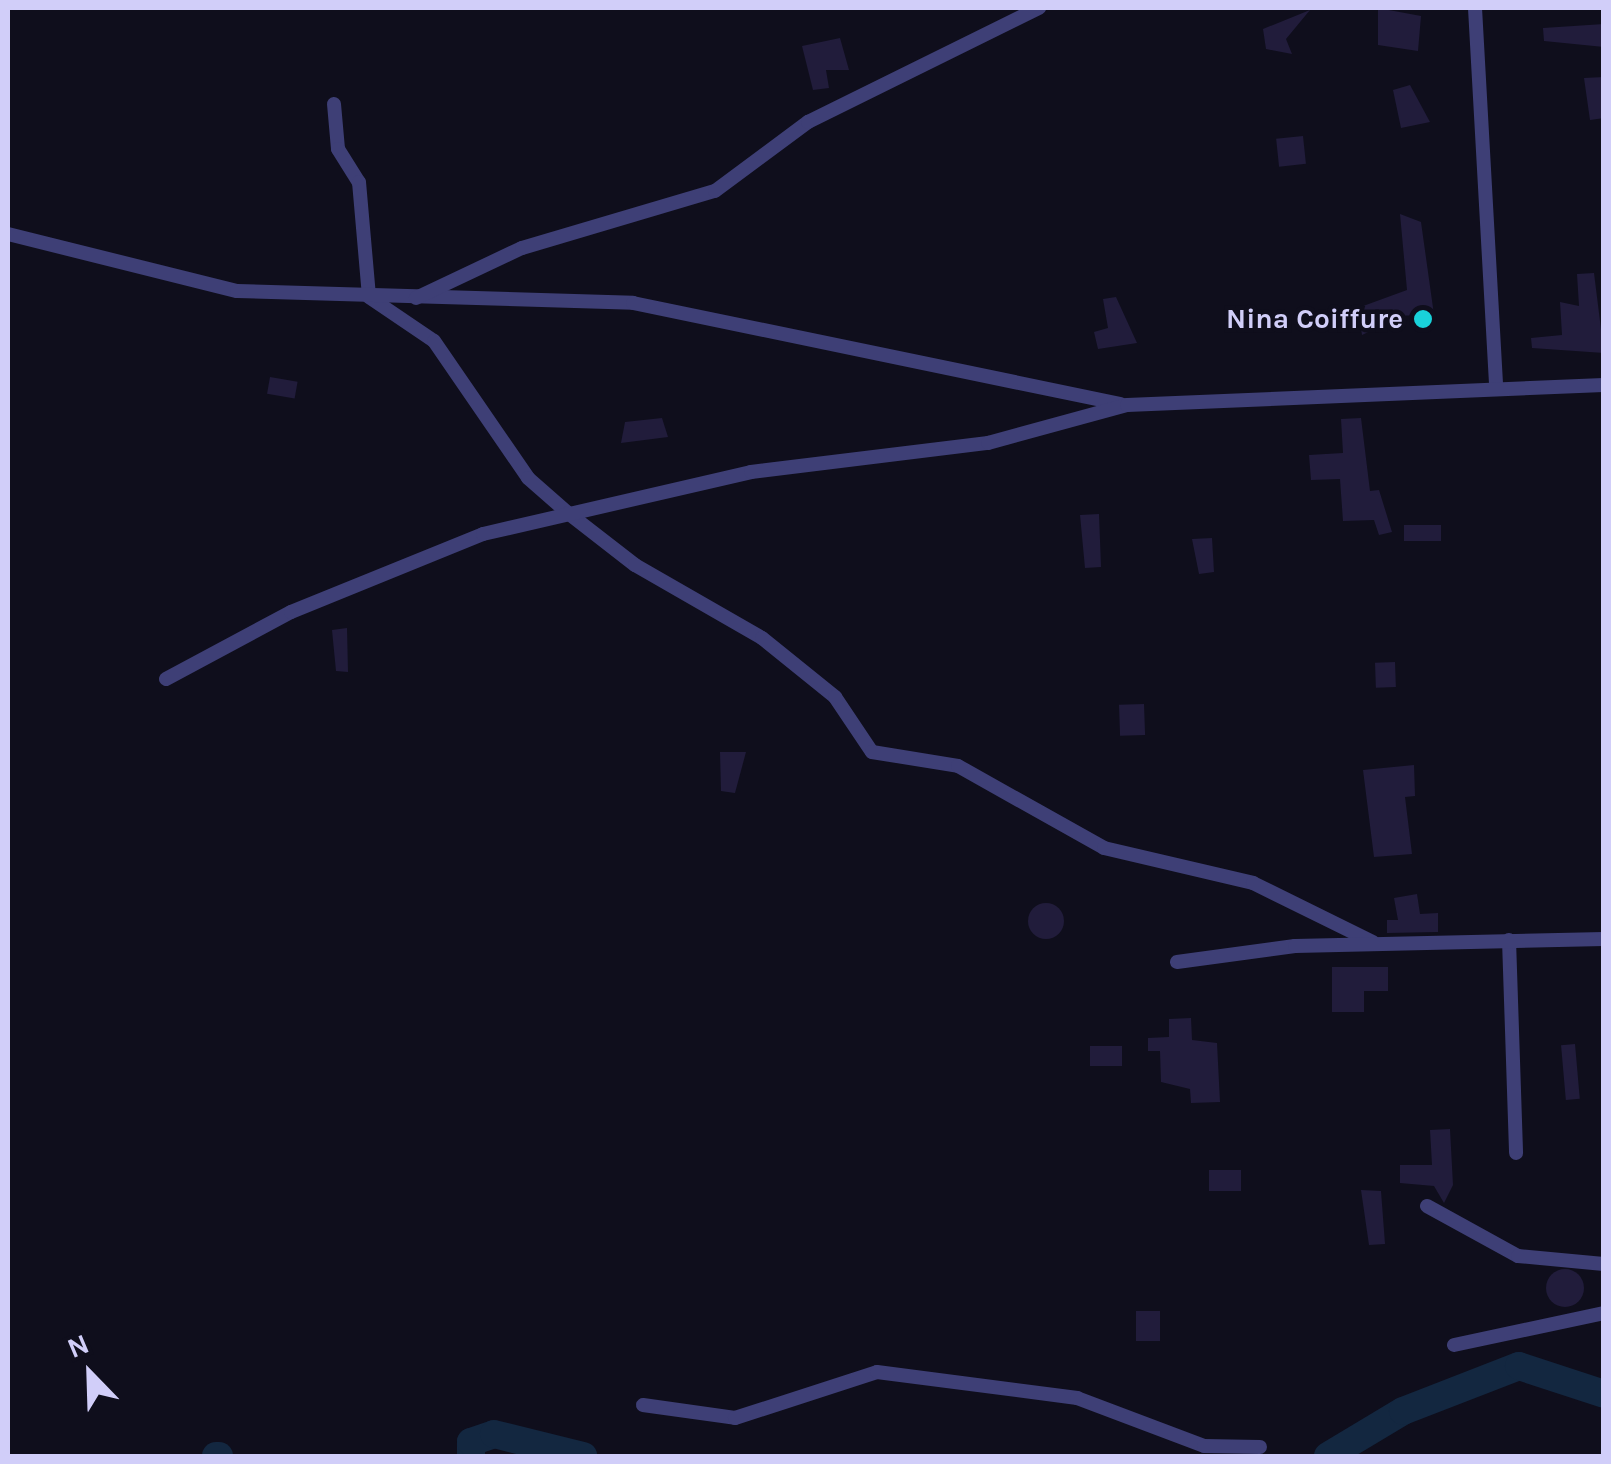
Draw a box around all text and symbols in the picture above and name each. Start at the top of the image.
place label: Nina Coiffure [1226,302,1403,336]
marker: Nina Coiffure [1412,308,1434,330]
north arrow [40,1324,140,1424]
text: N [62,1327,94,1365]

